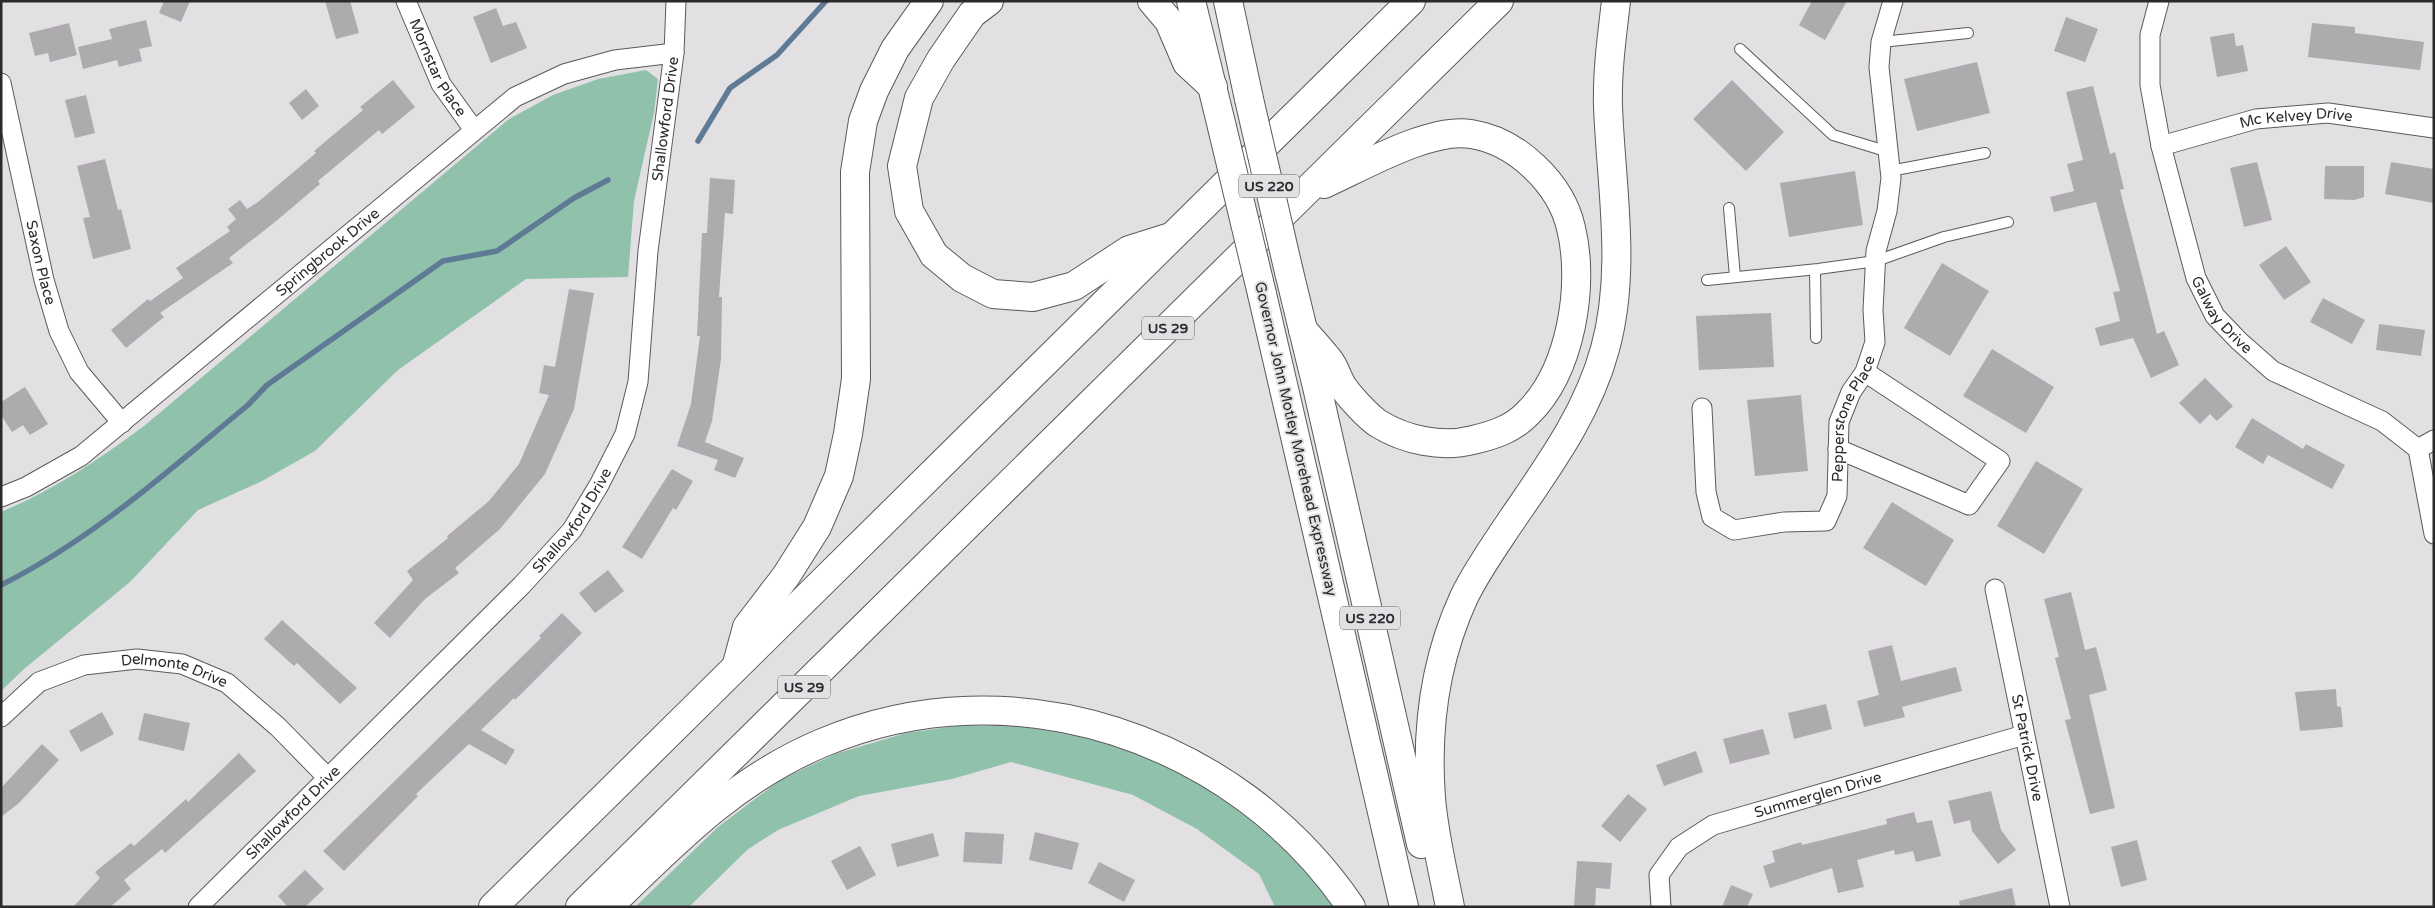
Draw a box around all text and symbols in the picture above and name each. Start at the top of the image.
street label: Mornstar Place [405,16,470,120]
street label: Shallowford Drive [648,56,682,182]
street label: Mc Kelvey Drive [2238,104,2354,132]
road number: US 220 [1239,175,1299,198]
street label: Springbrook Drive [272,204,383,300]
street label: Saxon Place [22,219,60,307]
street label: Galway Drive [2187,273,2256,357]
street label: Governor John Motley Morehead Expressway [1251,280,1341,598]
road number: US 29 [1142,316,1194,339]
street label: Pepperstone Place [1828,353,1879,482]
street label: Shallowford Drive [528,465,615,577]
road number: US 220 [1340,606,1400,630]
street label: Delmonte Drive [120,650,230,691]
road number: US 29 [778,676,830,699]
street label: St Patrick Drive [2008,693,2047,803]
street label: Shallowford Drive [242,762,344,863]
street label: Summerglen Drive [1752,768,1883,822]

